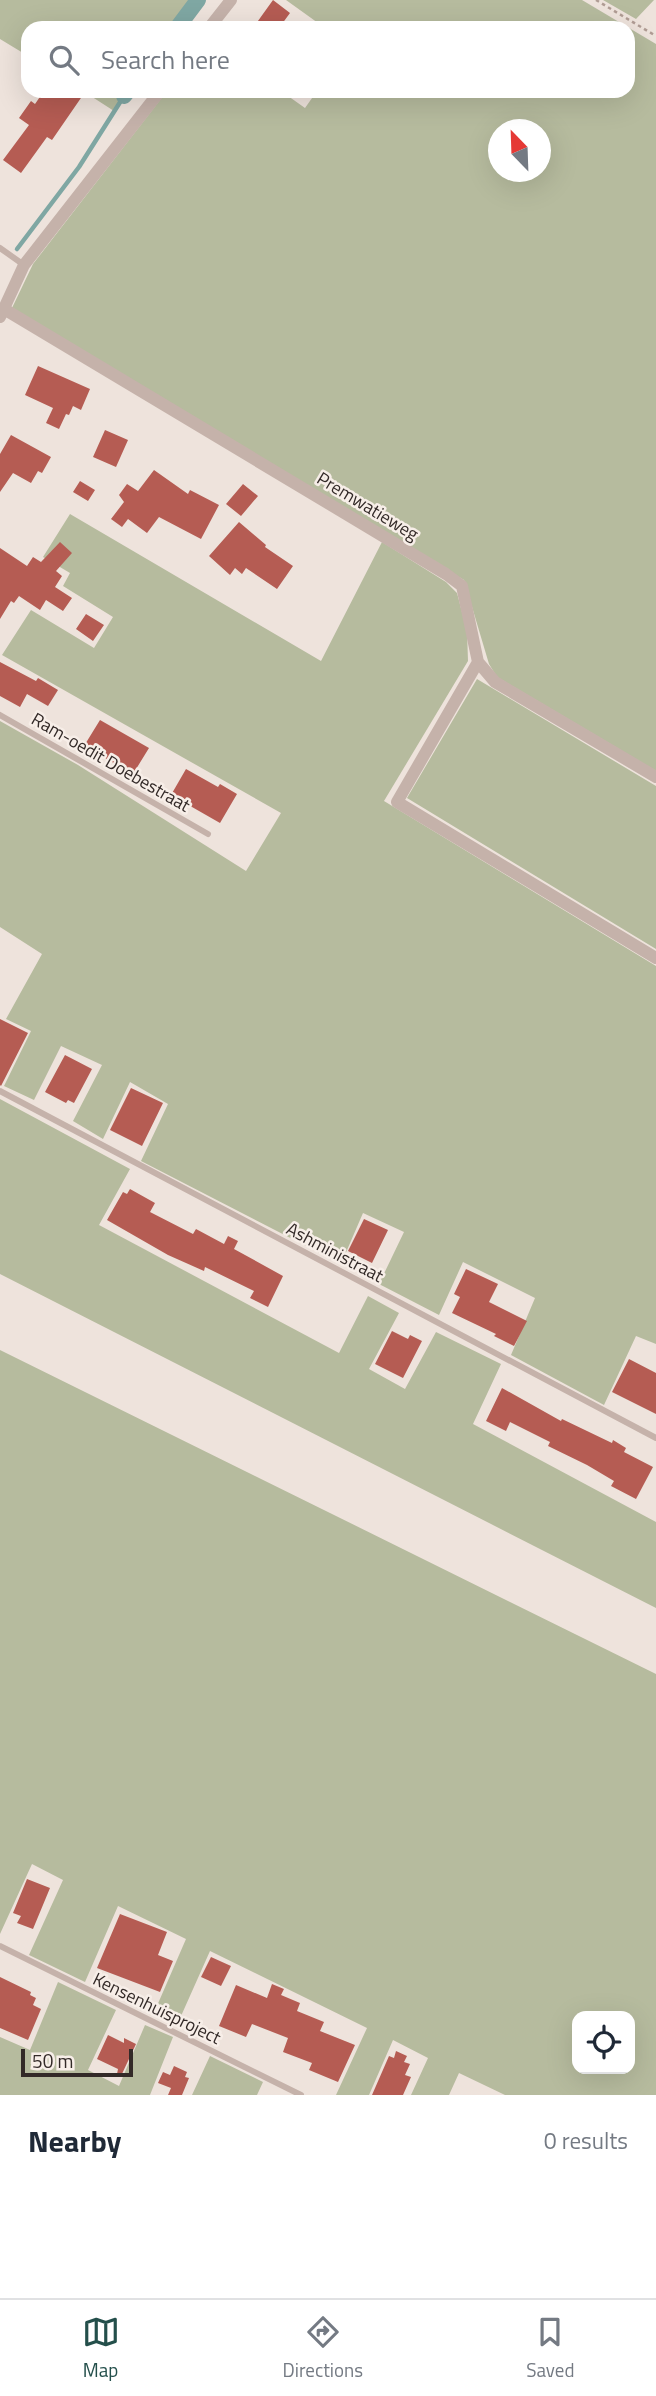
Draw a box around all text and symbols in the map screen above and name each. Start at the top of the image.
search box [21,21,635,98]
text: Search here [101,40,230,79]
icon: search [45,41,83,79]
north arrow [488,119,551,182]
street label: Premwatieweg [312,465,424,547]
street label: Ram-oedit Doebestraat [27,705,196,819]
street label: Ashministraat [282,1215,389,1289]
street label: Kensenhuisproject [88,1965,226,2051]
map controls [572,2011,635,2074]
button: locate [572,2011,635,2074]
scale bar [21,2046,133,2078]
text: 50 m [32,2046,73,2075]
text: Nearby [28,2118,121,2164]
text: 0 results [544,2123,628,2158]
tab: Map [82,2313,120,2384]
tab: Directions [283,2313,363,2384]
tab: Saved [526,2313,574,2384]

